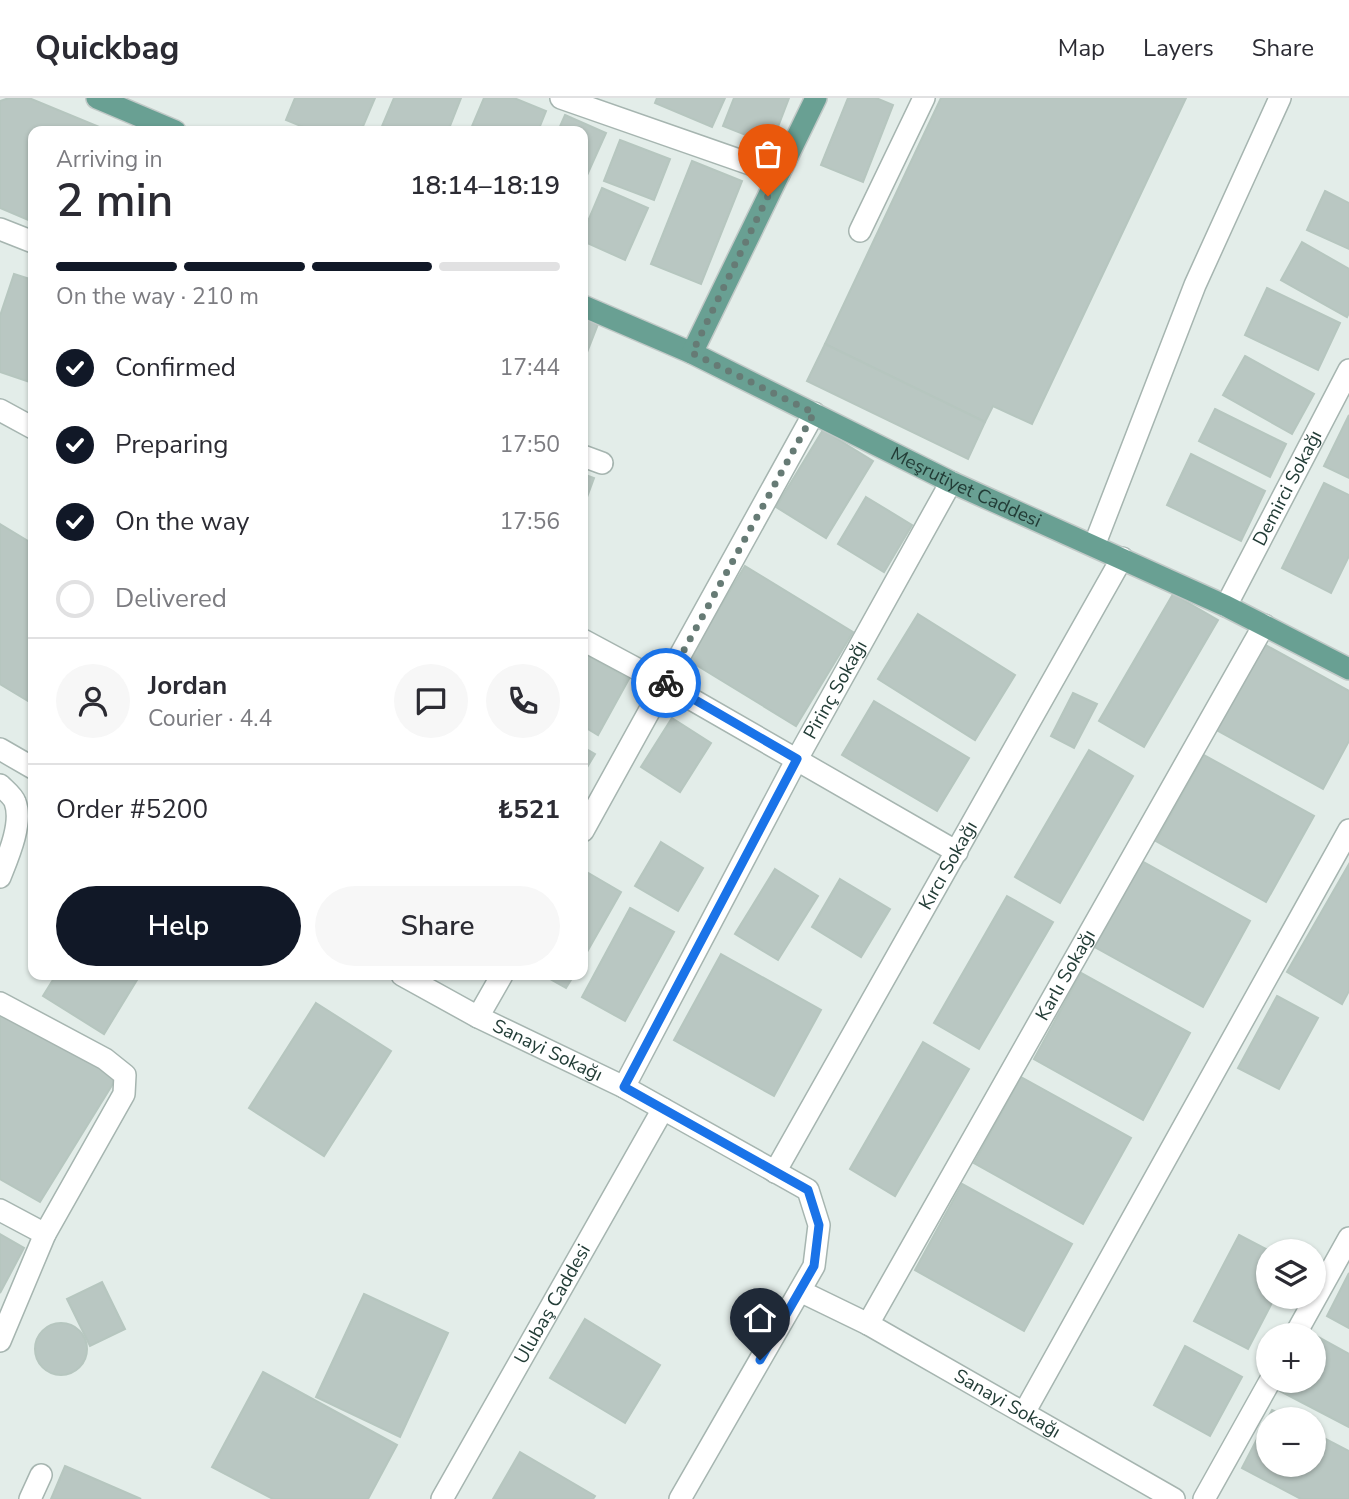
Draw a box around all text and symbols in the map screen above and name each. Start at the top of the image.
text: Quickbag [35,26,179,71]
text: Map [1058,32,1105,64]
text: Layers [1143,32,1214,64]
text: Share [1252,32,1314,64]
pin [738,124,798,196]
icon: bag [749,135,787,173]
text: Arriving in [56,144,163,175]
text: 18:14–18:19 [410,168,560,203]
text: 2 min [56,169,173,232]
text: On the way · 210 m [56,281,259,312]
icon: check [56,349,94,387]
text: Confirmed [115,350,236,385]
text: 17:44 [500,352,560,383]
icon: check [56,426,94,464]
street label: Demirci Sokağı [1247,426,1328,550]
text: Preparing [115,427,228,462]
text: 17:50 [500,429,560,460]
street label: Meşrutiyet Caddesi [886,441,1046,534]
icon: check [56,503,94,541]
text: On the way [115,504,249,539]
text: 17:56 [500,506,560,537]
text: Delivered [115,581,227,616]
street label: Pirinç Sokağı [798,636,873,744]
courier [631,648,701,718]
button: person [56,664,130,738]
button: chat [394,664,468,738]
button: phone [486,664,560,738]
icon: bike [647,664,685,702]
text: Jordan [148,668,227,703]
text: Courier · 4.4 [148,703,272,734]
text: Order #5200 [56,792,208,827]
text: ₺521 [498,792,560,827]
street label: Kırcı Sokağı [913,816,984,915]
button: Help [56,886,301,966]
button: Share [315,886,560,966]
street label: Karlı Sokağı [1029,925,1102,1025]
street label: Sanayi Sokağı [488,1013,607,1088]
map controls [1256,1239,1326,1477]
button: layers [1256,1239,1326,1309]
street label: Ulubaş Caddesi [508,1240,597,1369]
pin [730,1288,790,1360]
icon: home [741,1299,779,1337]
button: + [1256,1323,1326,1393]
street label: Sanayi Sokağı [949,1363,1065,1444]
button: − [1256,1407,1326,1477]

